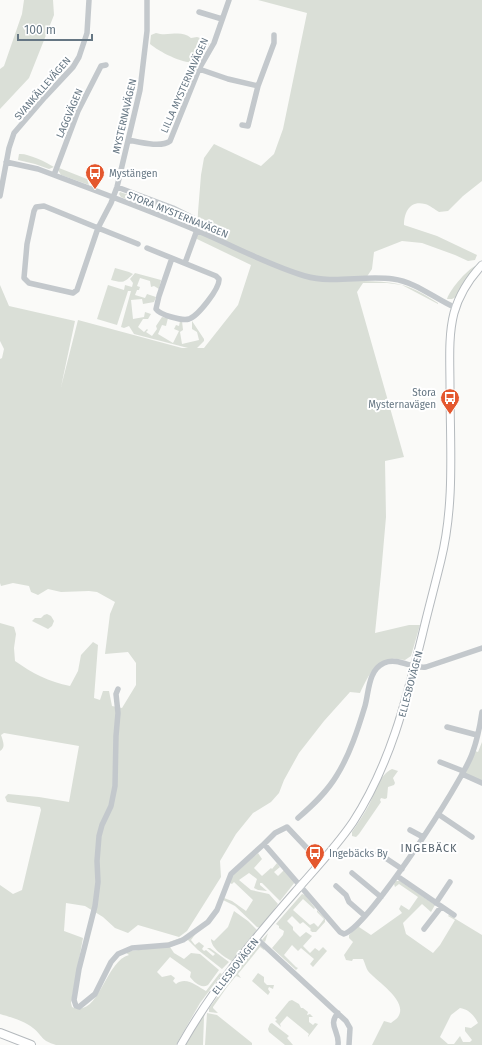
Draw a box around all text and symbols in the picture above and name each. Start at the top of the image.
scale bar [18,16,92,42]
text: 100 m [24,23,56,37]
street label: LILLA MYSTERNAVÄGEN [157,35,211,135]
street label: SVANKÄLLEVÄGEN [11,53,73,123]
street label: MYSTERNAVÄGEN [109,77,139,155]
street label: LAGGVÄGEN [52,86,86,140]
bus stop icon: Mystängen [84,162,106,190]
place label: Mystängen [109,168,158,180]
street label: STORA MYSTERNAVÄGEN [125,187,231,241]
place label: Stora Mysternavägen [368,387,436,411]
bus stop icon: Stora Mysternavägen [439,387,461,415]
street label: ELLESBOVÄGEN [394,649,426,719]
district label: INGEBÄCK [400,841,458,855]
bus stop icon: Ingebäcks By [304,842,326,870]
place label: Ingebäcks By [329,848,388,860]
street label: ELLESBOVÄGEN [208,935,262,997]

